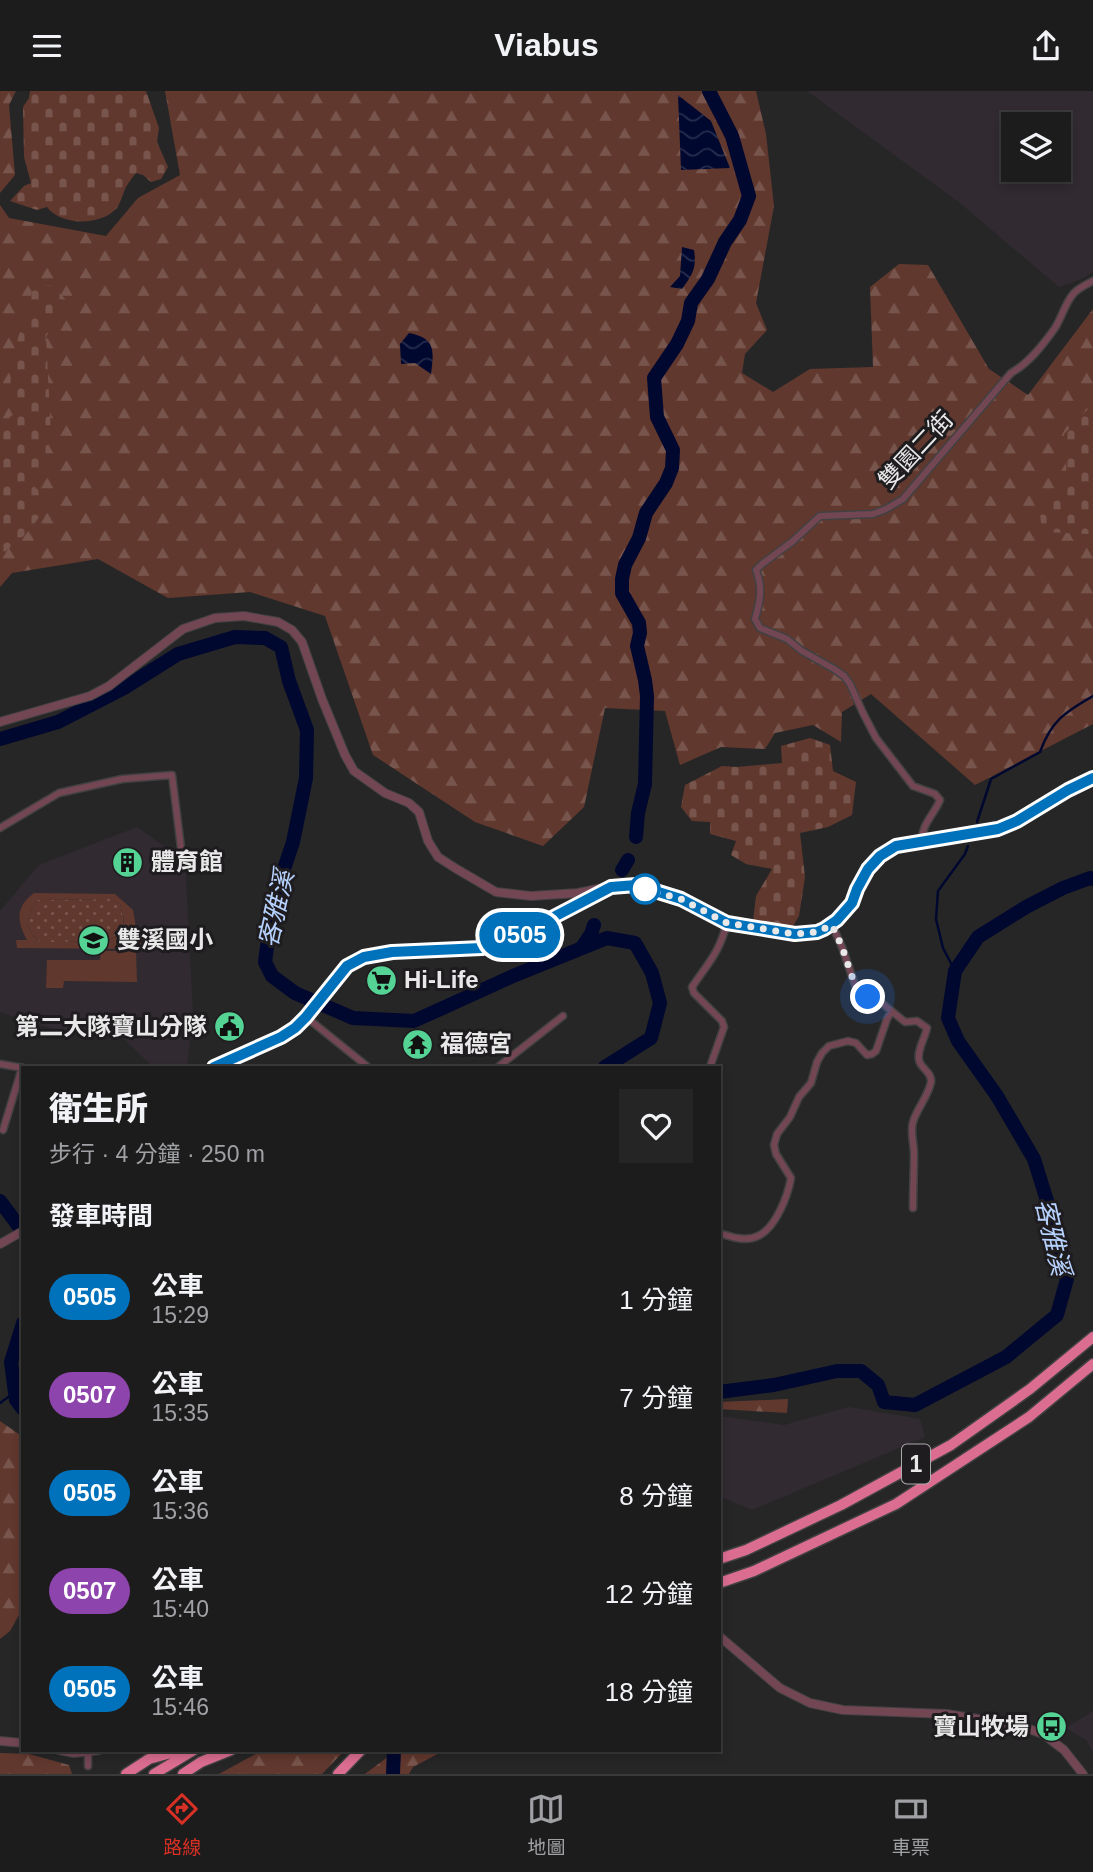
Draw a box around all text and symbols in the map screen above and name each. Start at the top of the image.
icon: menu [28,27,66,65]
text: Viabus [494,27,599,63]
icon: share [1027,27,1065,65]
map controls [1001,112,1071,182]
button: layers [1001,112,1071,182]
street label: 雙園二街 [873,405,958,494]
building icon: 體育館 [111,845,145,879]
place label: 體育館 [151,848,223,875]
water label: 客雅溪 [253,864,300,950]
unlabelled marker [630,874,660,904]
line badge: 0505 [471,912,569,958]
text: 0505 [493,921,547,948]
school or university icon: 雙溪國小 [77,923,111,957]
place label: 雙溪國小 [117,926,213,953]
supermarket icon: Hi-Life [364,963,398,997]
place label: Hi-Life [404,966,479,993]
your location [850,979,885,1014]
public building icon: 第二大隊寶山分隊 [213,1010,247,1044]
place label: 第二大隊寶山分隊 [15,1013,207,1040]
temple icon: 福德宮 [400,1027,434,1061]
place label: 福德宮 [440,1030,512,1057]
button: heart [619,1089,693,1163]
text: 衛生所 [49,1090,148,1127]
text: 步行 · 4 分鐘 · 250 m [49,1141,265,1167]
water label: 客雅溪 [1030,1196,1077,1282]
text: 發車時間 [49,1201,153,1231]
text: 公車 [151,1271,203,1301]
text: 0505 [63,1283,116,1310]
text: 1 分鐘 [619,1285,693,1315]
text: 15:29 [151,1302,209,1328]
text: 公車 [151,1369,203,1399]
text: 0507 [63,1381,116,1408]
text: 7 分鐘 [619,1383,693,1413]
text: 15:35 [151,1400,209,1426]
road number: 1 [902,1445,930,1483]
text: 公車 [151,1467,203,1497]
text: 0505 [63,1479,116,1506]
text: 8 分鐘 [619,1481,693,1511]
text: 15:36 [151,1498,209,1524]
text: 公車 [151,1565,203,1595]
text: 0507 [63,1577,116,1604]
text: 12 分鐘 [605,1579,693,1609]
text: 15:40 [151,1596,209,1622]
text: 公車 [151,1663,203,1693]
text: 0505 [63,1675,116,1702]
text: 18 分鐘 [605,1677,693,1707]
text: 15:46 [151,1694,209,1720]
bus stop icon: 寶山牧場 [1035,1710,1069,1744]
place label: 寶山牧場 [933,1713,1029,1740]
tab: 路線 [163,1790,201,1859]
tab: 地圖 [527,1790,566,1859]
tab: 車票 [892,1790,930,1859]

